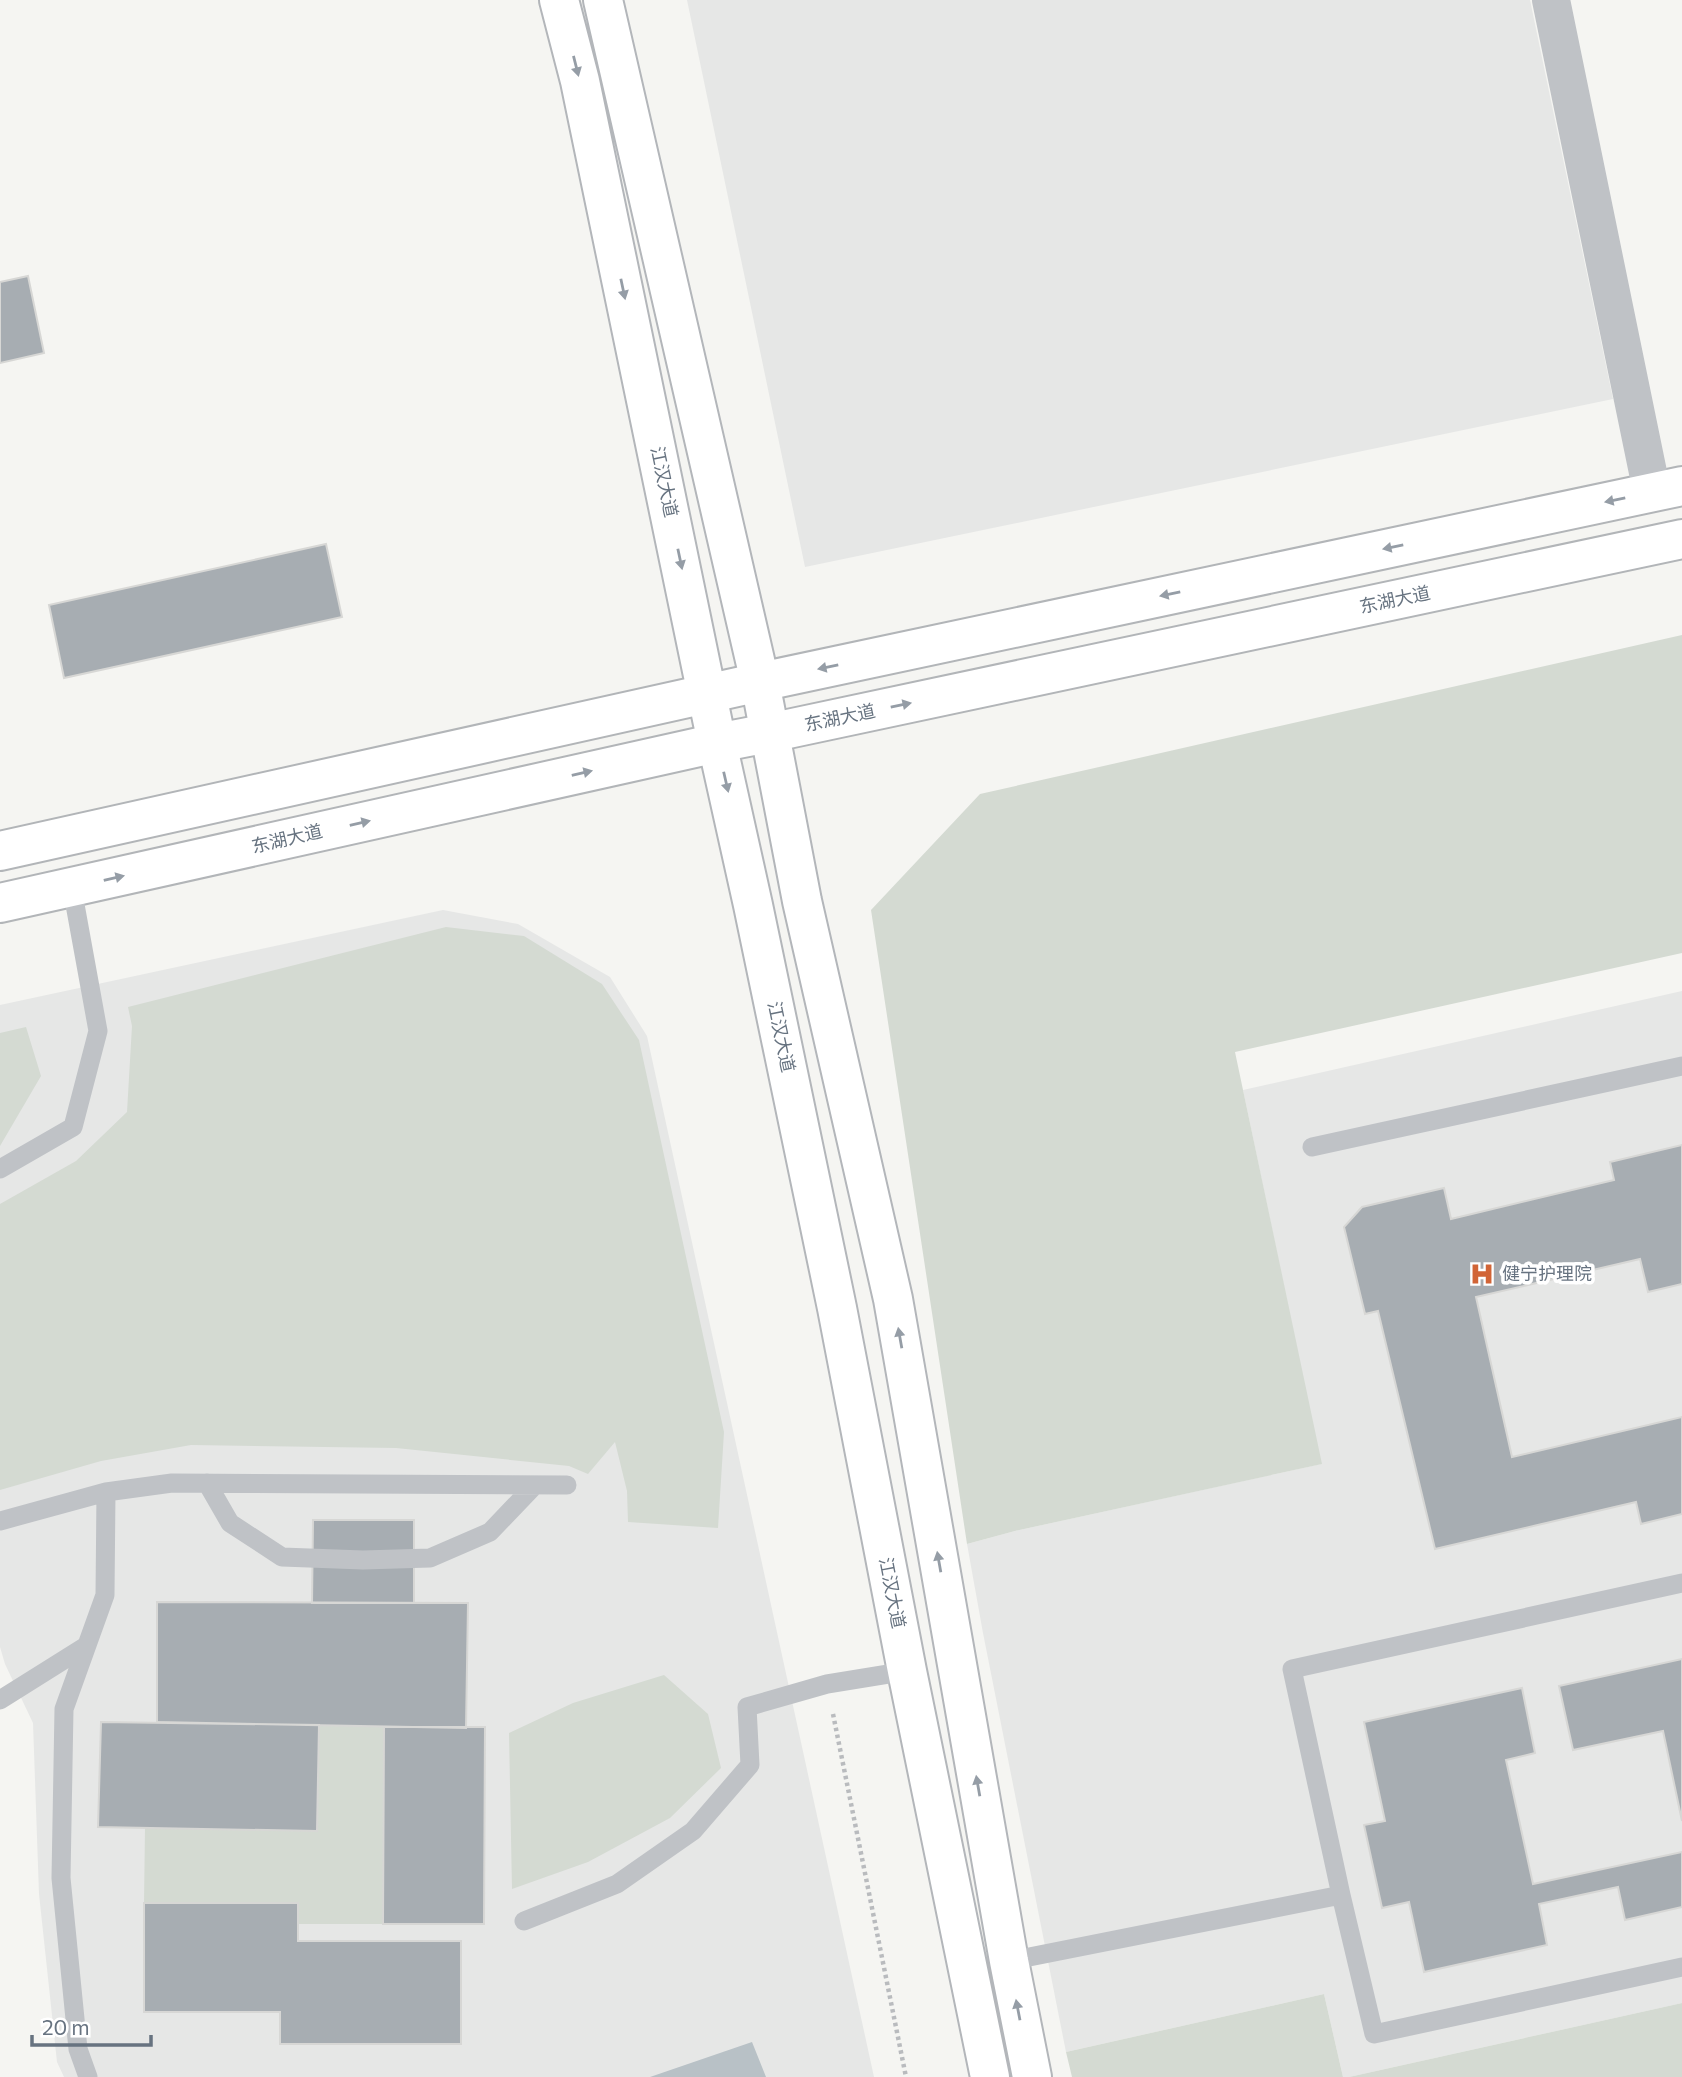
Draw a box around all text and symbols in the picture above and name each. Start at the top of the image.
one-way arrow [572,56,582,77]
one-way arrow [618,278,629,300]
street label: 江汉大道 [647,444,683,519]
one-way arrow [1604,494,1626,505]
one-way arrow [1382,542,1404,553]
one-way arrow [674,548,685,570]
street label: 东湖大道 [1357,581,1432,617]
one-way arrow [1159,589,1181,600]
one-way arrow [817,662,839,673]
street label: 东湖大道 [802,699,877,735]
one-way arrow [890,700,912,711]
one-way arrow [571,767,593,778]
one-way arrow [721,771,732,793]
one-way arrow [349,817,371,828]
street label: 东湖大道 [249,819,324,857]
one-way arrow [103,872,125,883]
street label: 江汉大道 [764,999,800,1074]
hospital icon: 健宁护理院 [1468,1260,1496,1288]
place label: 健宁护理院 [1502,1262,1592,1284]
one-way arrow [894,1327,905,1349]
one-way arrow [933,1551,944,1573]
street label: 江汉大道 [875,1555,911,1630]
one-way arrow [972,1775,983,1797]
one-way arrow [1013,1999,1024,2021]
scale bar [32,2004,150,2048]
text: 20 m [42,2014,90,2039]

